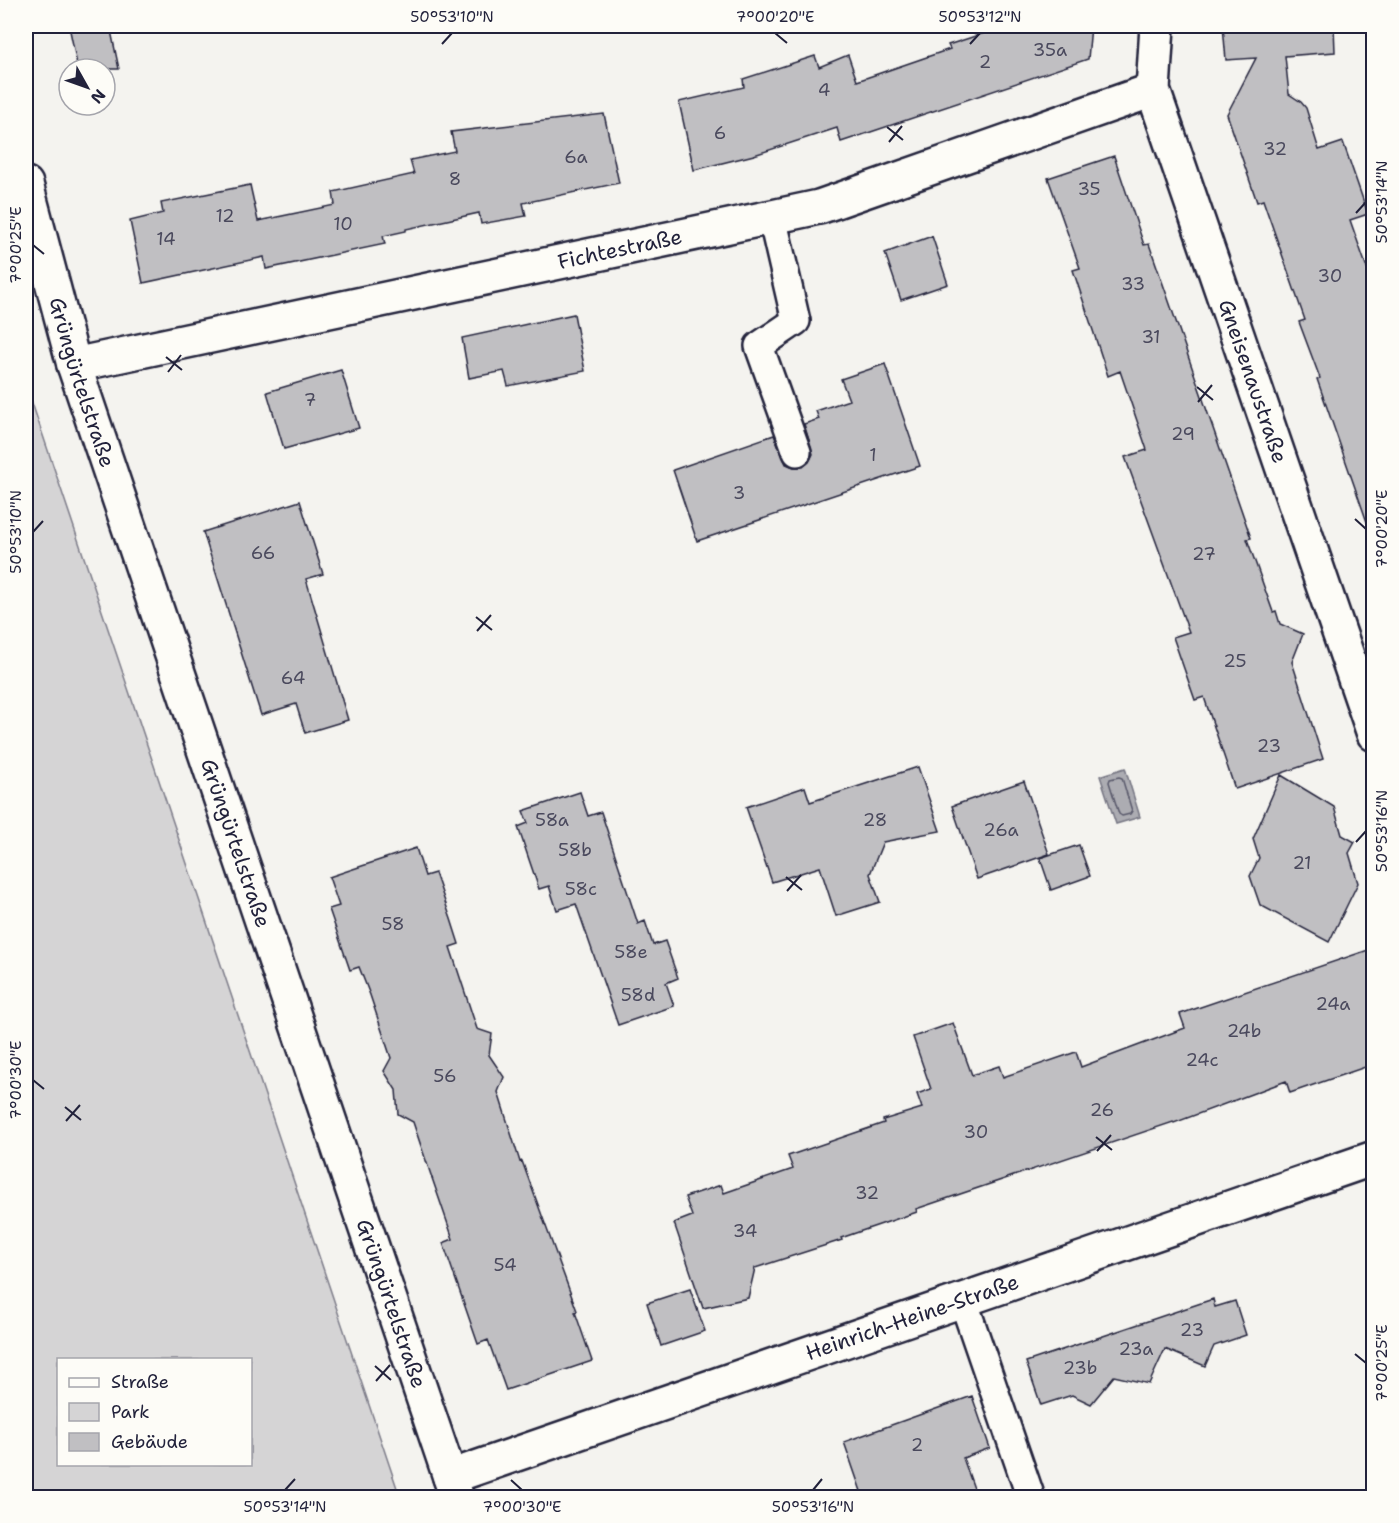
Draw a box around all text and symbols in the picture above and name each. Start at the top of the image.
text: 50°53'10"N [410,7,494,27]
text: 7°00'20"E [736,7,814,27]
text: 50°53'12"N [939,7,1021,27]
house number: 35a [1033,38,1067,62]
house number: 2 [979,50,991,74]
north arrow [57,57,117,117]
house number: 4 [818,78,830,102]
text: N [86,85,110,108]
house number: 6 [714,121,726,145]
house number: 32 [1263,137,1287,161]
house number: 6a [564,145,588,169]
text: 50°53'14"N [1372,160,1392,244]
house number: 8 [449,167,461,191]
house number: 35 [1077,177,1101,201]
house number: 12 [215,204,235,228]
text: 7°00'25"E [6,206,26,284]
house number: 10 [333,212,353,236]
street label: Fichtestraße [555,222,685,276]
house number: 14 [156,227,176,251]
house number: 30 [1318,264,1342,288]
house number: 33 [1121,272,1145,296]
street label: Grüngürtelstraße [43,294,122,471]
street label: Gneisenaustraße [1212,296,1294,467]
house number: 31 [1141,325,1161,349]
house number: 7 [304,388,316,412]
house number: 29 [1171,422,1195,446]
house number: 1 [869,443,877,467]
house number: 3 [733,481,745,505]
text: 50°53'10"N [6,490,26,574]
text: 7°00'20"E [1372,490,1392,568]
house number: 66 [251,541,275,565]
house number: 27 [1192,542,1216,566]
house number: 25 [1223,649,1247,673]
house number: 64 [281,666,305,690]
house number: 23 [1257,734,1281,758]
street label: Grüngürtelstraße [194,755,277,931]
text: 50°53'16"N [1372,790,1392,872]
house number: 58a [535,808,569,832]
house number: 28 [863,808,887,832]
house number: 26a [983,818,1019,842]
house number: 58b [558,838,592,862]
house number: 21 [1292,851,1312,875]
house number: 58c [565,877,597,901]
house number: 58 [381,912,405,936]
house number: 58e [614,940,648,964]
house number: 58d [621,983,655,1007]
house number: 24a [1316,992,1350,1016]
house number: 24b [1227,1019,1261,1043]
text: 7°00'30"E [6,1041,26,1119]
house number: 24c [1185,1048,1219,1072]
house number: 56 [433,1064,457,1088]
house number: 26 [1090,1098,1114,1122]
house number: 30 [964,1120,988,1144]
house number: 32 [855,1181,879,1205]
street label: Grüngürtelstraße [350,1215,433,1392]
house number: 34 [733,1219,757,1243]
house number: 54 [493,1253,517,1277]
street label: Heinrich-Heine-Straße [802,1268,1023,1367]
house number: 23 [1180,1318,1204,1342]
text: 7°00'25"E [1372,1324,1392,1402]
house number: 23a [1118,1337,1154,1361]
house number: 23b [1063,1356,1097,1380]
legend [57,1358,252,1466]
text: Straße [111,1370,169,1394]
text: Park [111,1400,150,1424]
text: Gebäude [111,1430,188,1454]
house number: 2 [911,1433,923,1457]
text: 50°53'14"N [243,1497,327,1517]
text: 7°00'30"E [483,1497,561,1517]
text: 50°53'16"N [772,1497,854,1517]

